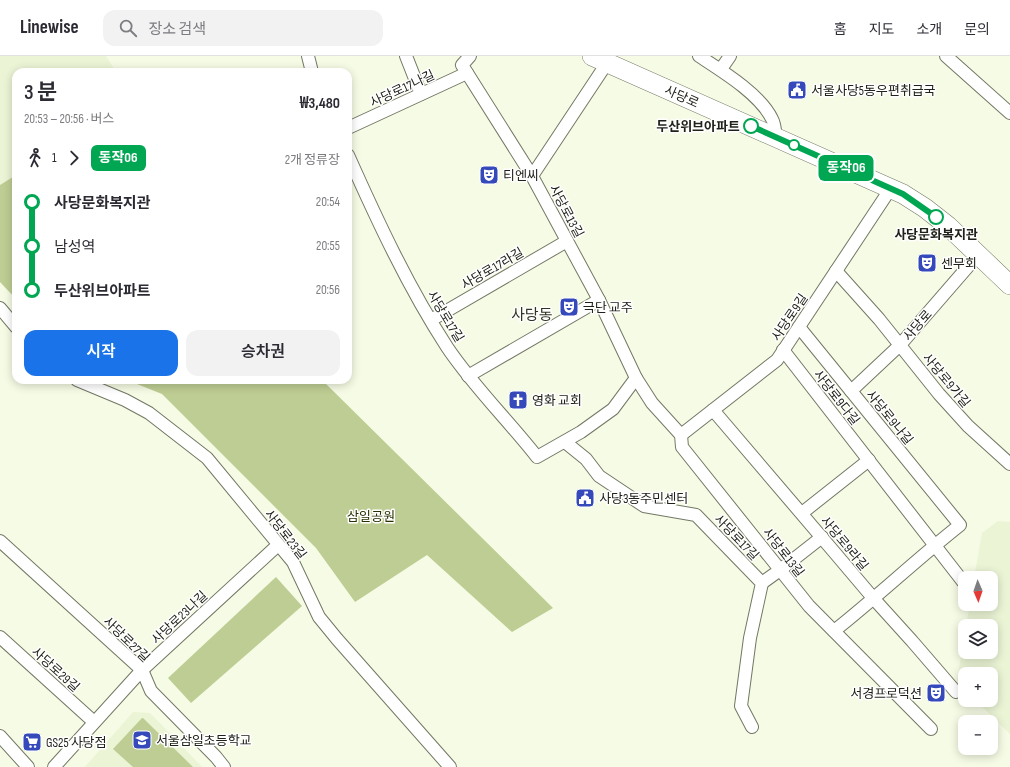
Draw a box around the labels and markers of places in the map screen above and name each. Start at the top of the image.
public building icon: 서울사당5동우편취급국 [786,79,808,101]
place label: 서울사당5동우편취급국 [811,83,936,99]
marker: 두산위브아파트 [743,118,759,134]
place label: 두산위브아파트 [656,119,740,135]
unlabelled marker [788,139,800,151]
theatre icon: 티엔씨 [478,164,500,186]
place label: 티엔씨 [503,168,539,184]
marker: 사당문화복지관 [928,209,944,225]
place label: 사당문화복지관 [894,227,978,243]
theatre icon: 센무회 [916,252,938,274]
place label: 센무회 [941,256,977,272]
theatre icon: 극단 교주 [558,296,580,318]
place label: 극단 교주 [583,300,633,316]
church icon: 영화 교회 [507,389,529,411]
place label: 영화 교회 [532,393,582,409]
public building icon: 사당3동주민센터 [574,487,596,509]
place label: 사당3동주민센터 [599,491,688,507]
theatre icon: 서경프로덕션 [925,682,947,704]
place label: 서경프로덕션 [850,686,922,702]
school or university icon: 서울삼일초등학교 [131,729,153,751]
supermarket icon: GS25 사당점 [21,731,43,753]
place label: 서울삼일초등학교 [156,733,252,749]
place label: GS25 사당점 [46,735,107,751]

